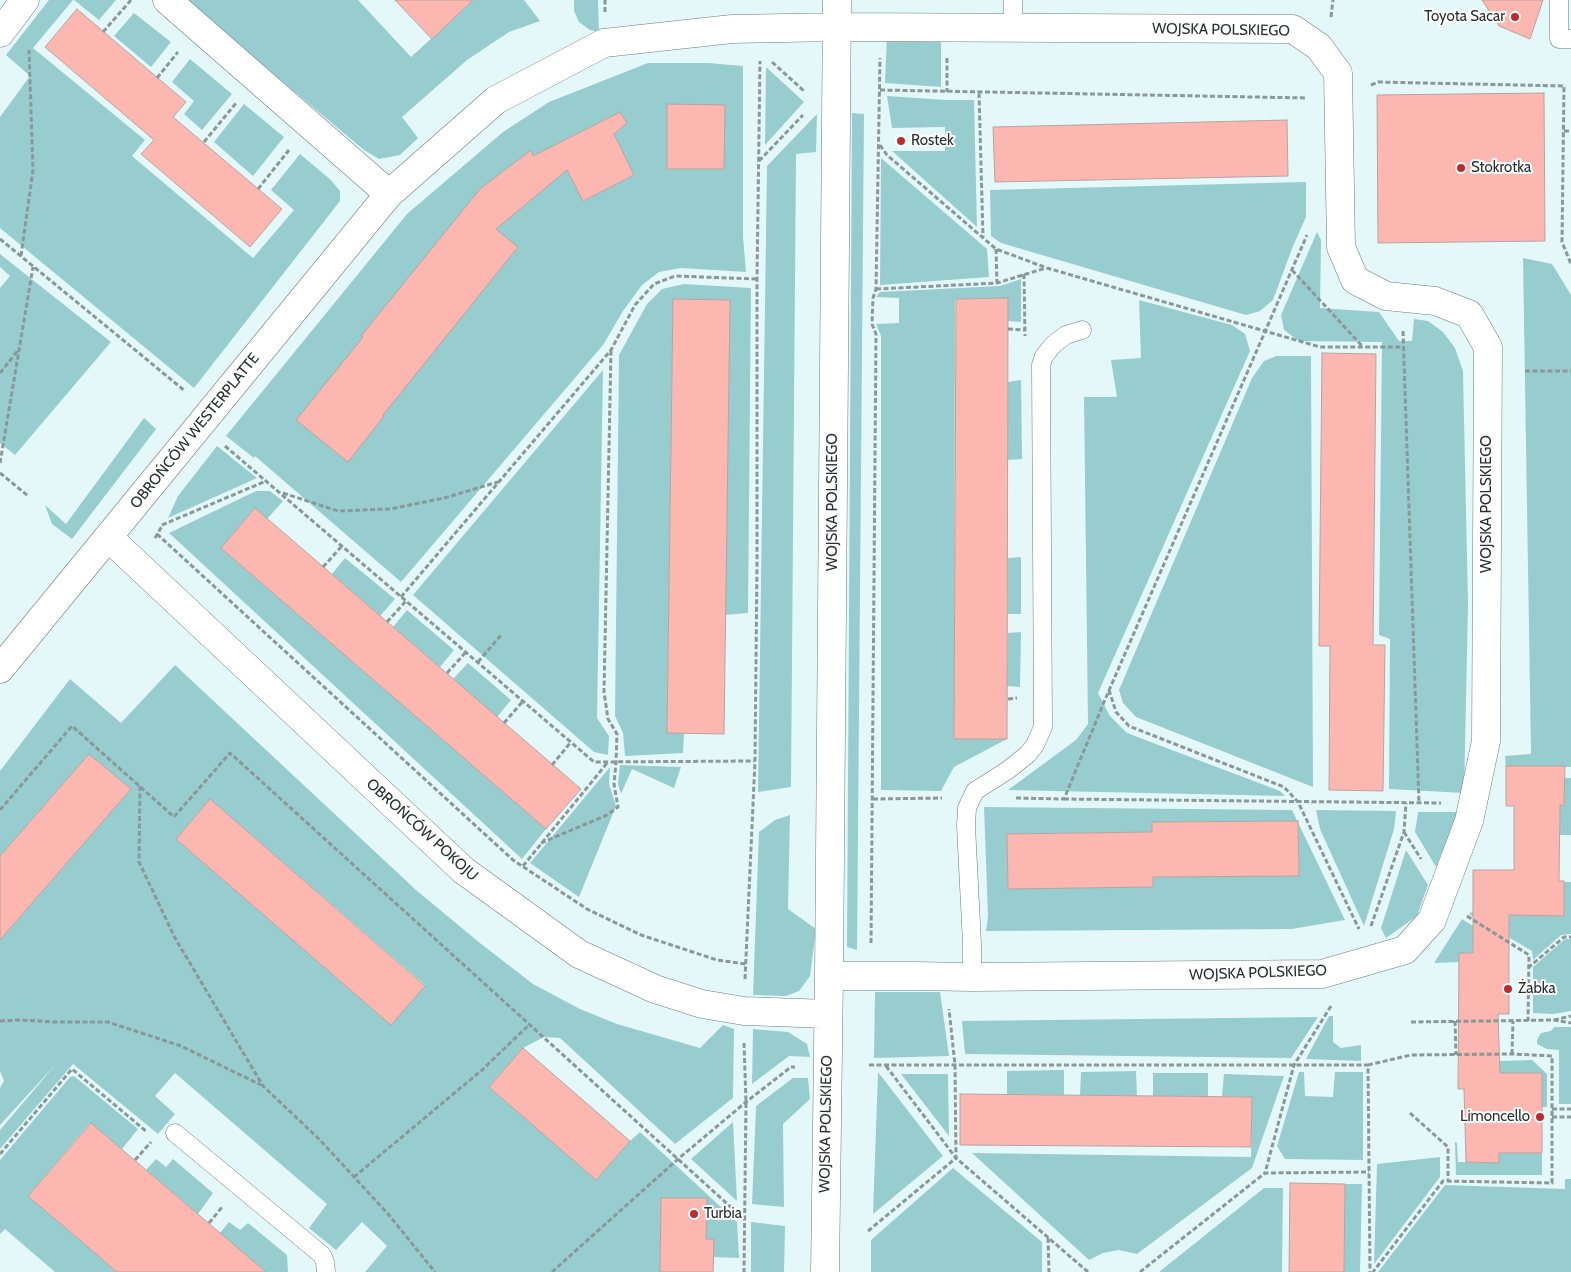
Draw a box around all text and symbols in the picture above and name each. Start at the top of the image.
place label: Toyota Sacar [1424,8,1505,26]
marker: Toyota Sacar [1509,11,1521,23]
street label: WOJSKA POLSKIEGO [1152,20,1290,40]
place label: Rostek [911,132,954,150]
marker: Rostek [895,135,907,147]
place label: Stokrotka [1471,159,1531,177]
marker: Stokrotka [1455,162,1467,174]
street label: OBROŃCÓW WESTERPLATTE [127,350,263,512]
street label: WOJSKA POLSKIEGO [824,433,842,571]
street label: WOJSKA POLSKIEGO [1478,435,1496,573]
street label: OBROŃCÓW POKOJU [362,775,482,885]
street label: WOJSKA POLSKIEGO [1189,962,1327,984]
place label: Żabka [1518,980,1556,998]
marker: Żabka [1502,983,1514,995]
street label: WOJSKA POLSKIEGO [816,1055,836,1193]
place label: Limoncello [1460,1108,1530,1126]
marker: Limoncello [1534,1111,1546,1123]
place label: Turbia [704,1205,742,1223]
marker: Turbia [688,1208,700,1220]

